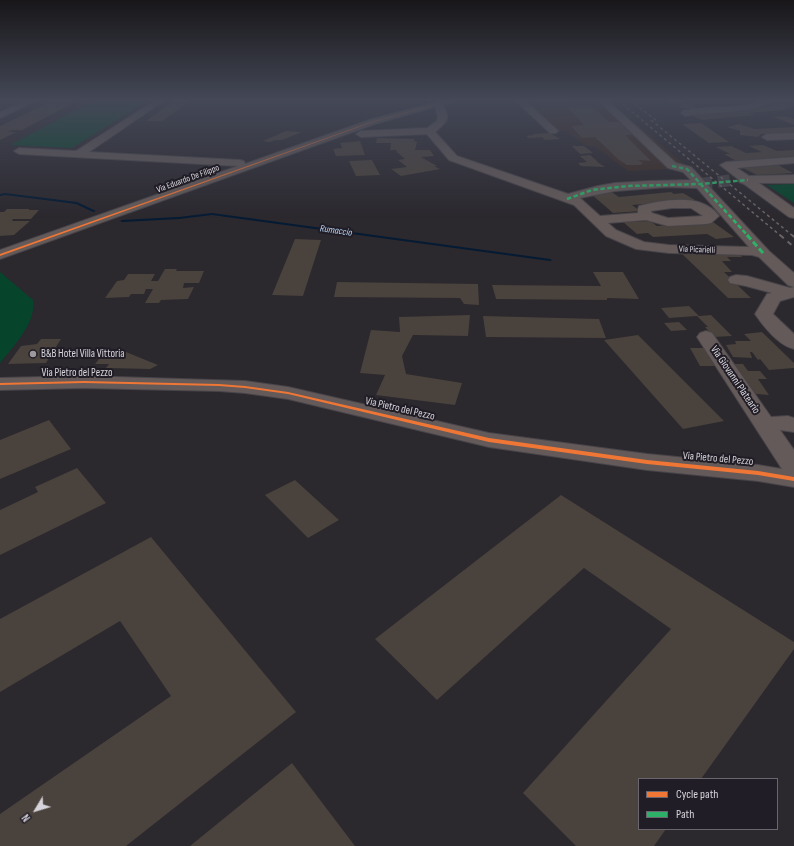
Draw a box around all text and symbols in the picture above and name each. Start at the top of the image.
street label: Via Eduardo De Filippo [155,163,221,195]
water label: Rumaccio [319,223,353,239]
street label: Via Picarielli [679,244,715,256]
street label: Via Giovanni Plateario [707,343,763,417]
place label: B&B Hotel Villa Vittoria [41,347,124,361]
marker: B&B Hotel Villa Vittoria [28,349,38,359]
street label: Via Pietro del Pezzo [42,366,112,380]
street label: Via Pietro del Pezzo [364,395,436,423]
street label: Via Pietro del Pezzo [682,449,754,469]
legend [638,778,778,830]
text: Cycle path [676,787,718,802]
north arrow [16,790,56,830]
text: Path [676,807,694,822]
text: N [19,811,33,824]

